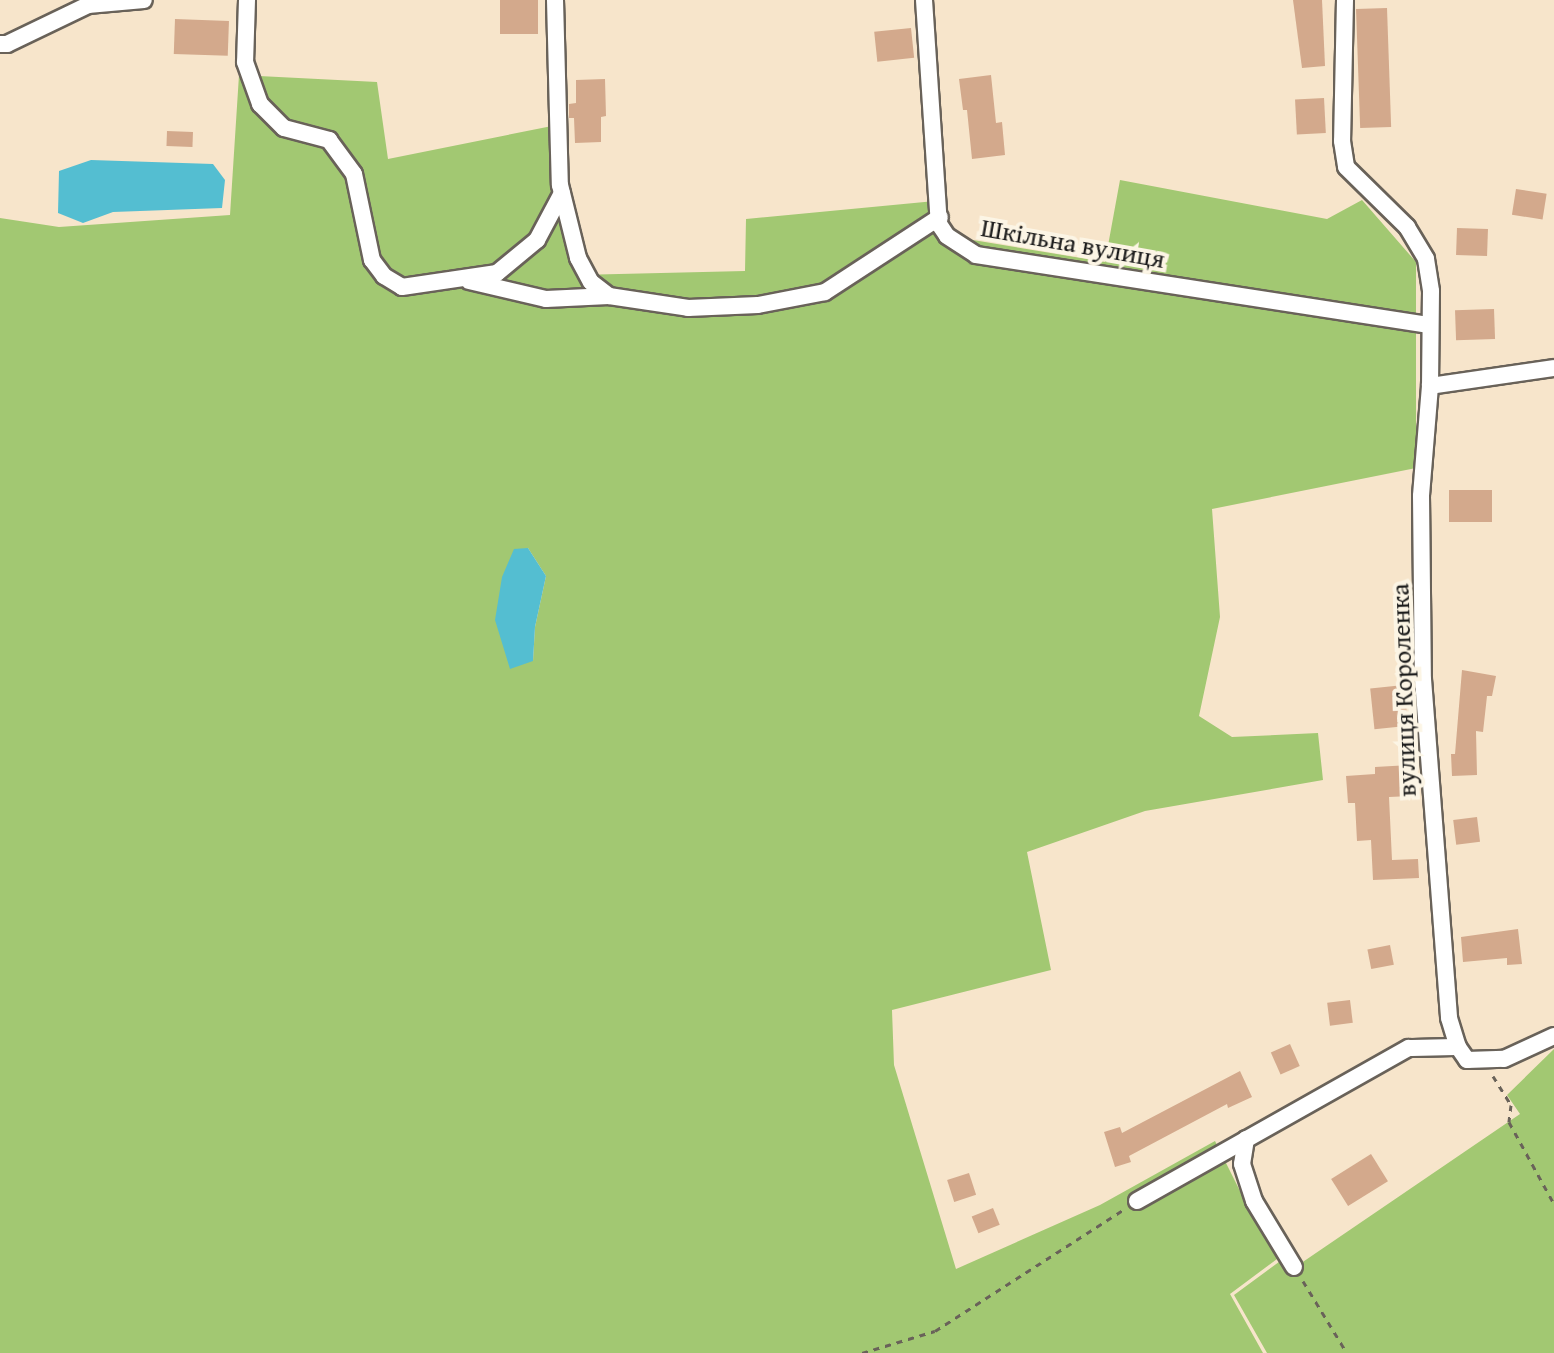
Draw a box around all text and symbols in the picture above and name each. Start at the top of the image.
street label: Шкільна вулиця [979,211,1167,275]
street label: вулиця Короленка [1384,583,1422,797]

